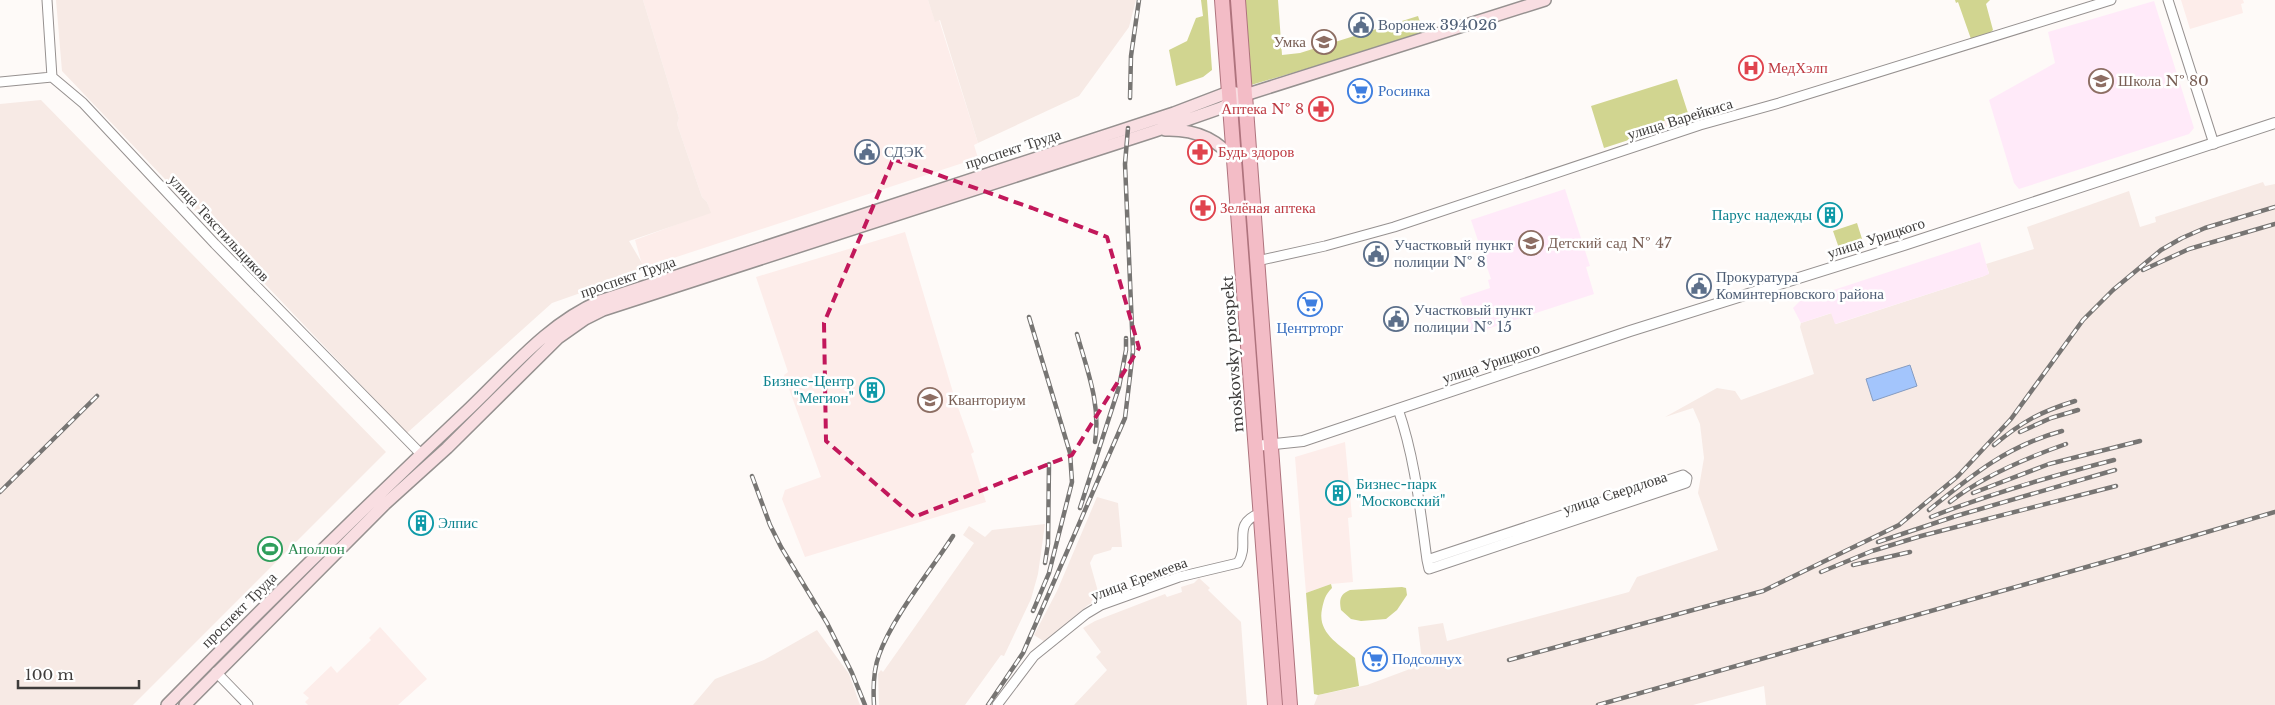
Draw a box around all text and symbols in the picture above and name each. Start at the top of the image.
public building icon: Воронеж 394026 [1348,12,1374,38]
place label: Воронеж 394026 [1378,15,1497,34]
school or university icon: Умка [1311,29,1337,55]
place label: Умка [1273,32,1306,51]
hospital icon: МедХэлп [1738,55,1764,81]
place label: МедХэлп [1768,58,1828,77]
school or university icon: Школа № 80 [2088,68,2114,94]
place label: Школа № 80 [2118,71,2209,90]
supermarket icon: Росинка [1347,78,1373,104]
place label: Росинка [1378,81,1431,100]
street label: улица Варейкиса [1625,93,1735,144]
pharmacy icon: Аптека № 8 [1308,96,1334,122]
place label: Аптека № 8 [1221,99,1304,118]
street label: проспект Труда [963,124,1063,173]
public building icon: СДЭК [854,139,880,165]
pharmacy icon: Будь здоров [1187,139,1213,165]
place label: СДЭК [884,142,925,161]
place label: Будь здоров [1218,142,1294,161]
street label: улица Текстильщиков [165,170,274,285]
pharmacy icon: Зелёная аптека [1190,195,1216,221]
place label: Зелёная аптека [1220,198,1316,217]
building icon: Парус надежды [1817,202,1843,228]
place label: Парус надежды [1712,205,1812,224]
street label: улица Урицкого [1825,213,1927,262]
school or university icon: Детский сад № 47 [1518,230,1544,256]
place label: Детский сад № 47 [1548,233,1672,252]
place label: Участковый пункт полиции № 8 [1394,235,1513,271]
public building icon: Участковый пункт полиции № 8 [1363,241,1389,267]
street label: проспект Труда [578,251,678,302]
place label: Прокуратура Коминтерновского района [1716,267,1884,303]
public building icon: Прокуратура Коминтерновского района [1686,273,1712,299]
street label: moskovsky prospekt [1218,275,1247,433]
supermarket icon: Центрторг [1297,291,1323,317]
place label: Участковый пункт полиции № 15 [1414,300,1533,336]
public building icon: Участковый пункт полиции № 15 [1383,306,1409,332]
place label: Центрторг [1276,318,1344,337]
street label: улица Урицкого [1440,338,1542,387]
place label: Бизнес-Центр "Мегион" [763,371,854,407]
building icon: Бизнес-Центр "Мегион" [859,377,885,403]
school or university icon: Кванториум [917,387,943,413]
place label: Кванториум [948,390,1026,409]
street label: улица Свердлова [1560,467,1670,518]
place label: Бизнес-парк "Московский" [1356,474,1446,510]
building icon: Бизнес-парк "Московский" [1325,480,1351,506]
building icon: Элпис [408,510,434,536]
place label: Элпис [438,513,478,532]
sports icon: Аполлон [257,536,283,562]
place label: Аполлон [288,539,345,558]
street label: улица Еремеева [1088,552,1190,605]
street label: проспект Труда [197,568,281,652]
supermarket icon: Подсолнух [1362,646,1388,672]
place label: Подсолнух [1392,649,1463,668]
scale bar [18,658,139,690]
text: 100 m [25,665,74,684]

